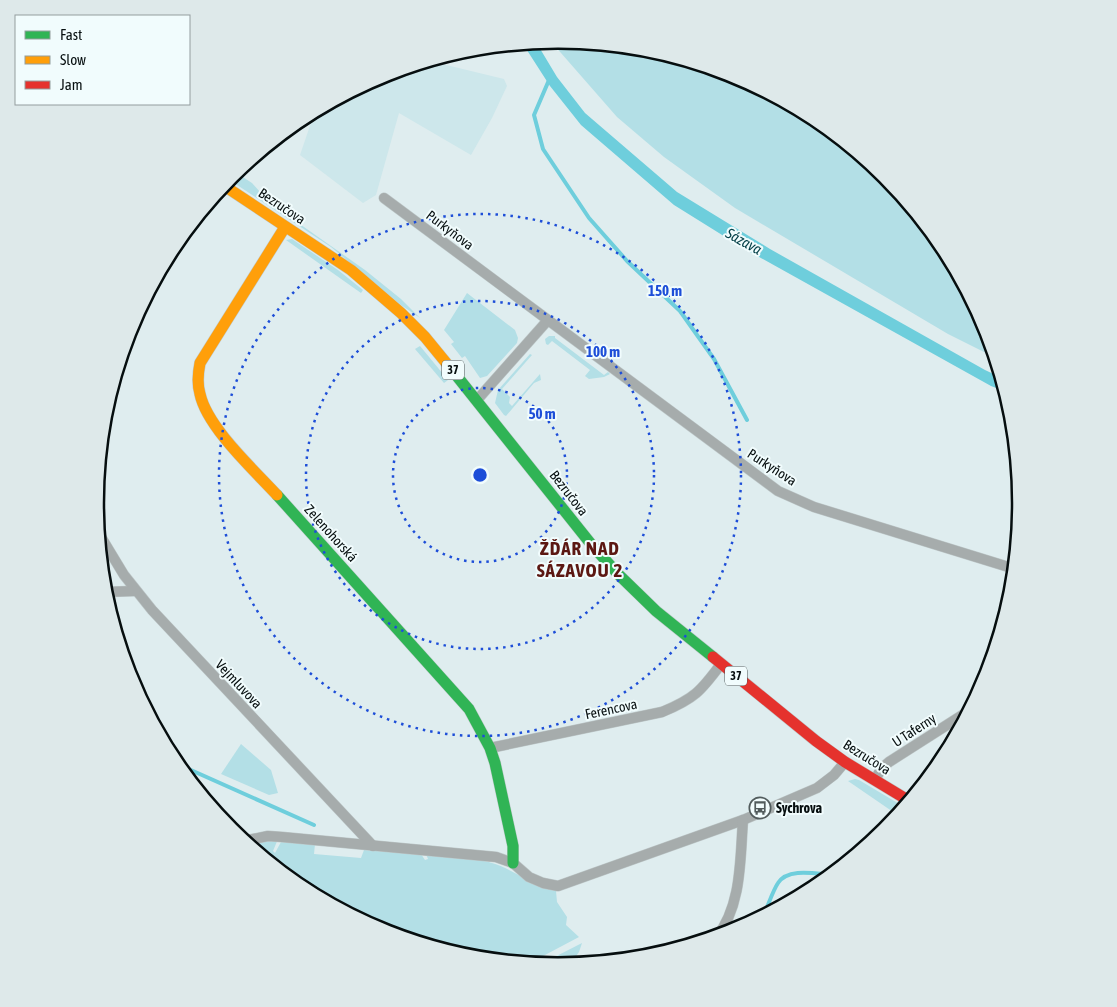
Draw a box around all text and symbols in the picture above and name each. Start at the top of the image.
legend [15,15,190,105]
text: Fast [60,26,82,43]
text: Slow [60,51,86,68]
text: Jam [60,76,83,93]
street label: Bezručova [256,185,308,227]
street label: Purkyňova [423,207,477,253]
water label: Sázava [722,224,765,258]
text: 150 m [648,282,682,299]
text: 100 m [586,343,620,360]
road number: 37 [442,360,464,380]
text: 50 m [529,405,556,422]
street label: Purkyňova [745,445,799,489]
centre of rings [471,466,489,484]
street label: Bezručova [546,467,592,519]
street label: Zelenohorská [301,501,361,565]
district label: ŽĎÁR NAD SÁZAVOU 2 [537,537,623,581]
street label: Vejmluvova [212,656,266,712]
road number: 37 [725,666,747,686]
street label: Ferencova [584,696,638,722]
street label: U Taferny [889,710,939,750]
street label: Bezručova [840,736,894,778]
bus stop icon: Sychrova [748,796,772,820]
place label: Sychrova [776,800,823,816]

